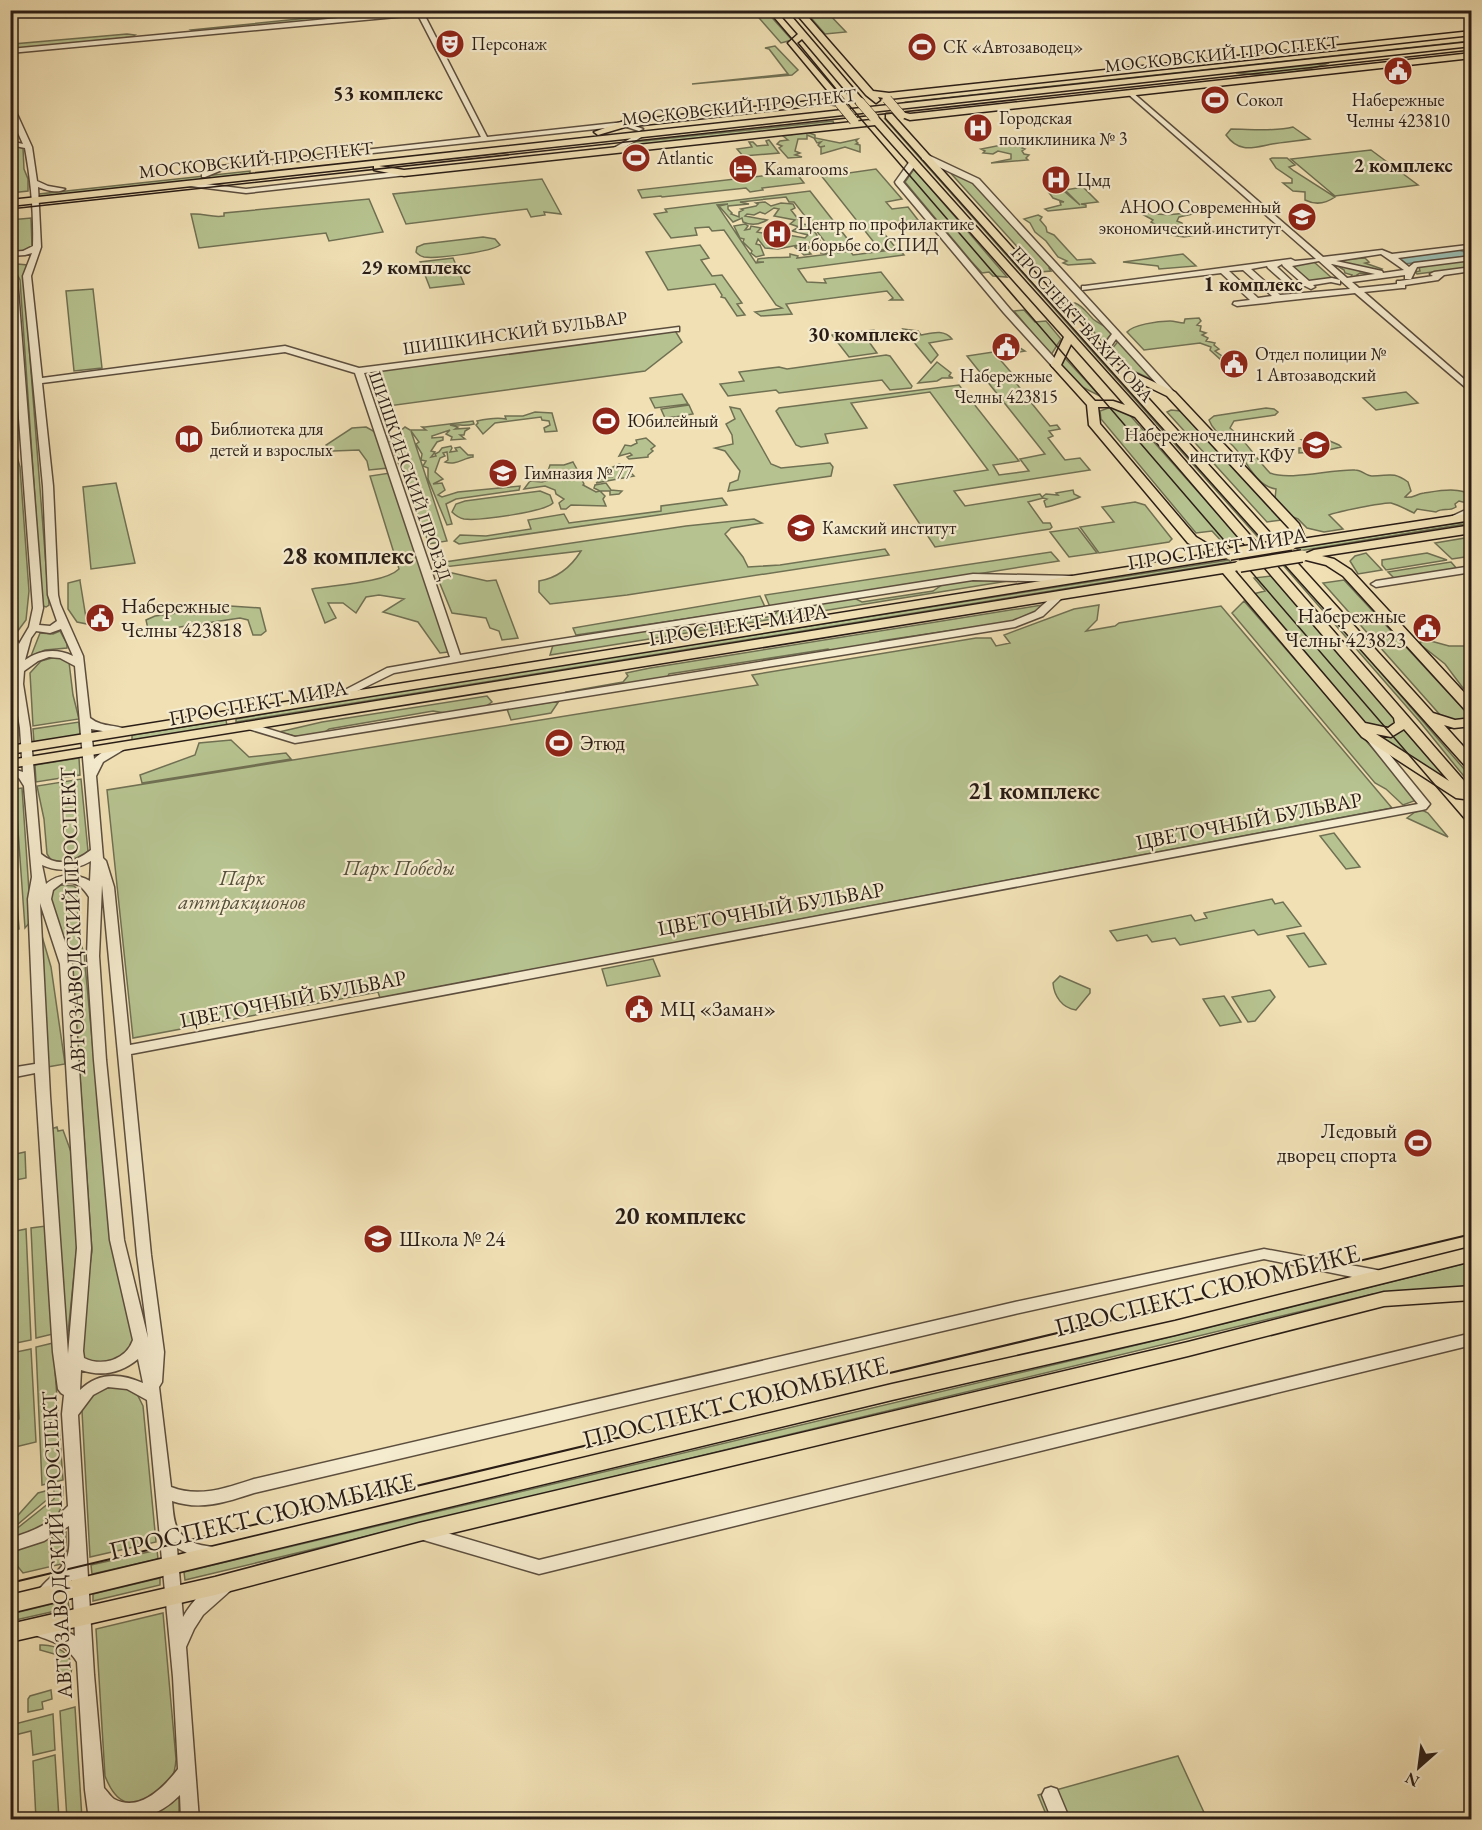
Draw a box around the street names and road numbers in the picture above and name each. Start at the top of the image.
street label: МОСКОВСКИЙ ПРОСПЕКТ [1104,30,1341,77]
street label: МОСКОВСКИЙ ПРОСПЕКТ [621,83,858,130]
street label: МОСКОВСКИЙ ПРОСПЕКТ [138,136,375,183]
street label: ПРОСПЕКТ ВАХИТОВА [1006,241,1159,407]
street label: ШИШКИНСКИЙ БУЛЬВАР [401,305,629,360]
street label: ШИШКИНСКИЙ ПРОЕЗД [364,368,457,584]
street label: ПРОСПЕКТ МИРА [1125,521,1309,576]
street label: ПРОСПЕКТ МИРА [646,597,830,652]
street label: ПРОСПЕКТ МИРА [166,673,350,732]
street label: АВТОЗАВОДСКИЙ ПРОСПЕКТ [54,766,91,1076]
street label: ЦВЕТОЧНЫЙ БУЛЬВАР [1133,785,1365,856]
street label: ЦВЕТОЧНЫЙ БУЛЬВАР [655,875,887,942]
street label: ЦВЕТОЧНЫЙ БУЛЬВАР [177,963,409,1034]
street label: ПРОСПЕКТ СЮЮМБИКЕ [1051,1236,1364,1344]
street label: ПРОСПЕКТ СЮЮМБИКЕ [579,1348,892,1456]
street label: АВТОЗАВОДСКИЙ ПРОСПЕКТ [35,1390,78,1700]
street label: ПРОСПЕКТ СЮЮМБИКЕ [105,1464,419,1568]

